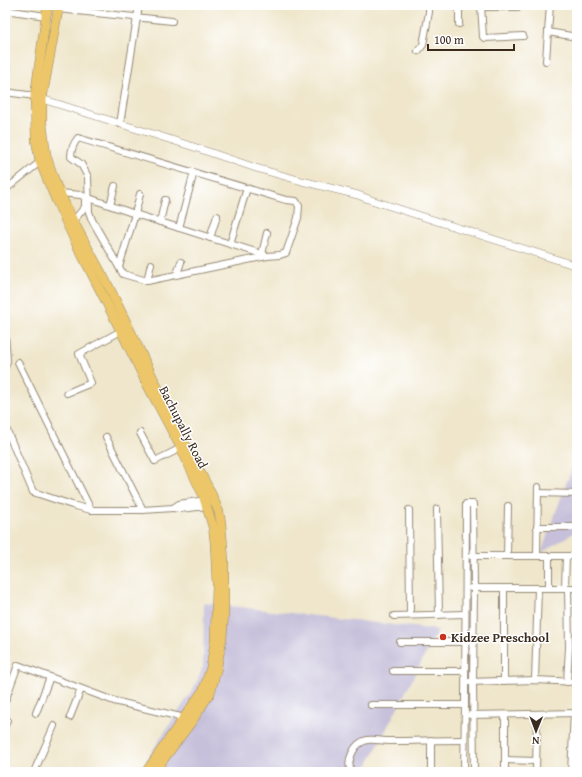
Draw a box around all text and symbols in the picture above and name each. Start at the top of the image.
scale bar [428,26,514,52]
text: 100 m [434,31,464,48]
street label: Bachupally Road [155,383,213,472]
place label: Kidzee Preschool [451,628,549,647]
marker: Kidzee Preschool [438,632,448,642]
north arrow [516,711,556,751]
text: N [531,733,540,749]

